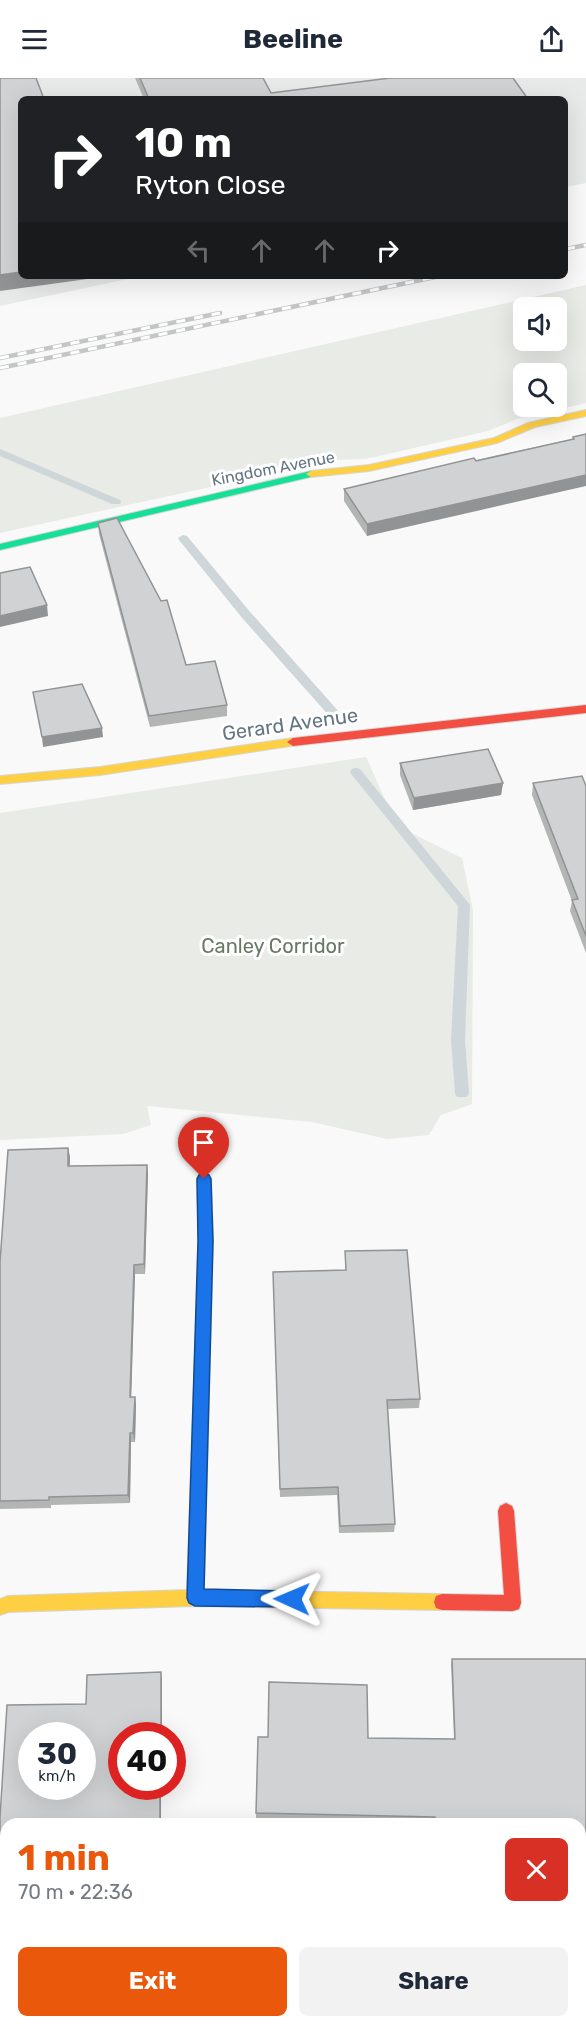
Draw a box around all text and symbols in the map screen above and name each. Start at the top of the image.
icon: menu [18,23,51,56]
text: Beeline [243,23,343,55]
icon: share [535,23,568,56]
text: 10 m [135,118,232,168]
icon: right [36,120,114,198]
text: Ryton Close [135,169,286,201]
icon: left [182,234,215,267]
icon: ahead [245,234,278,267]
icon: ahead [308,234,341,267]
icon: right [371,234,404,267]
map controls [513,297,567,417]
button: sound [513,297,567,351]
button: search [513,363,567,417]
street label: Kingdom Avenue [210,447,336,490]
street label: Gerard Avenue [220,703,360,745]
park label: Canley Corridor [201,934,345,958]
pin [178,1117,229,1179]
icon: arrive [187,1126,220,1159]
position arrow [260,1567,324,1631]
speed limit sign: 40 [108,1722,186,1800]
text: 30 [37,1736,77,1772]
text: km/h [38,1767,76,1785]
text: 1 min [18,1836,110,1879]
button: close [505,1838,568,1901]
text: 70 m · 22:36 [18,1880,133,1904]
button: Exit [18,1947,287,2016]
button: Share [299,1947,568,2016]

